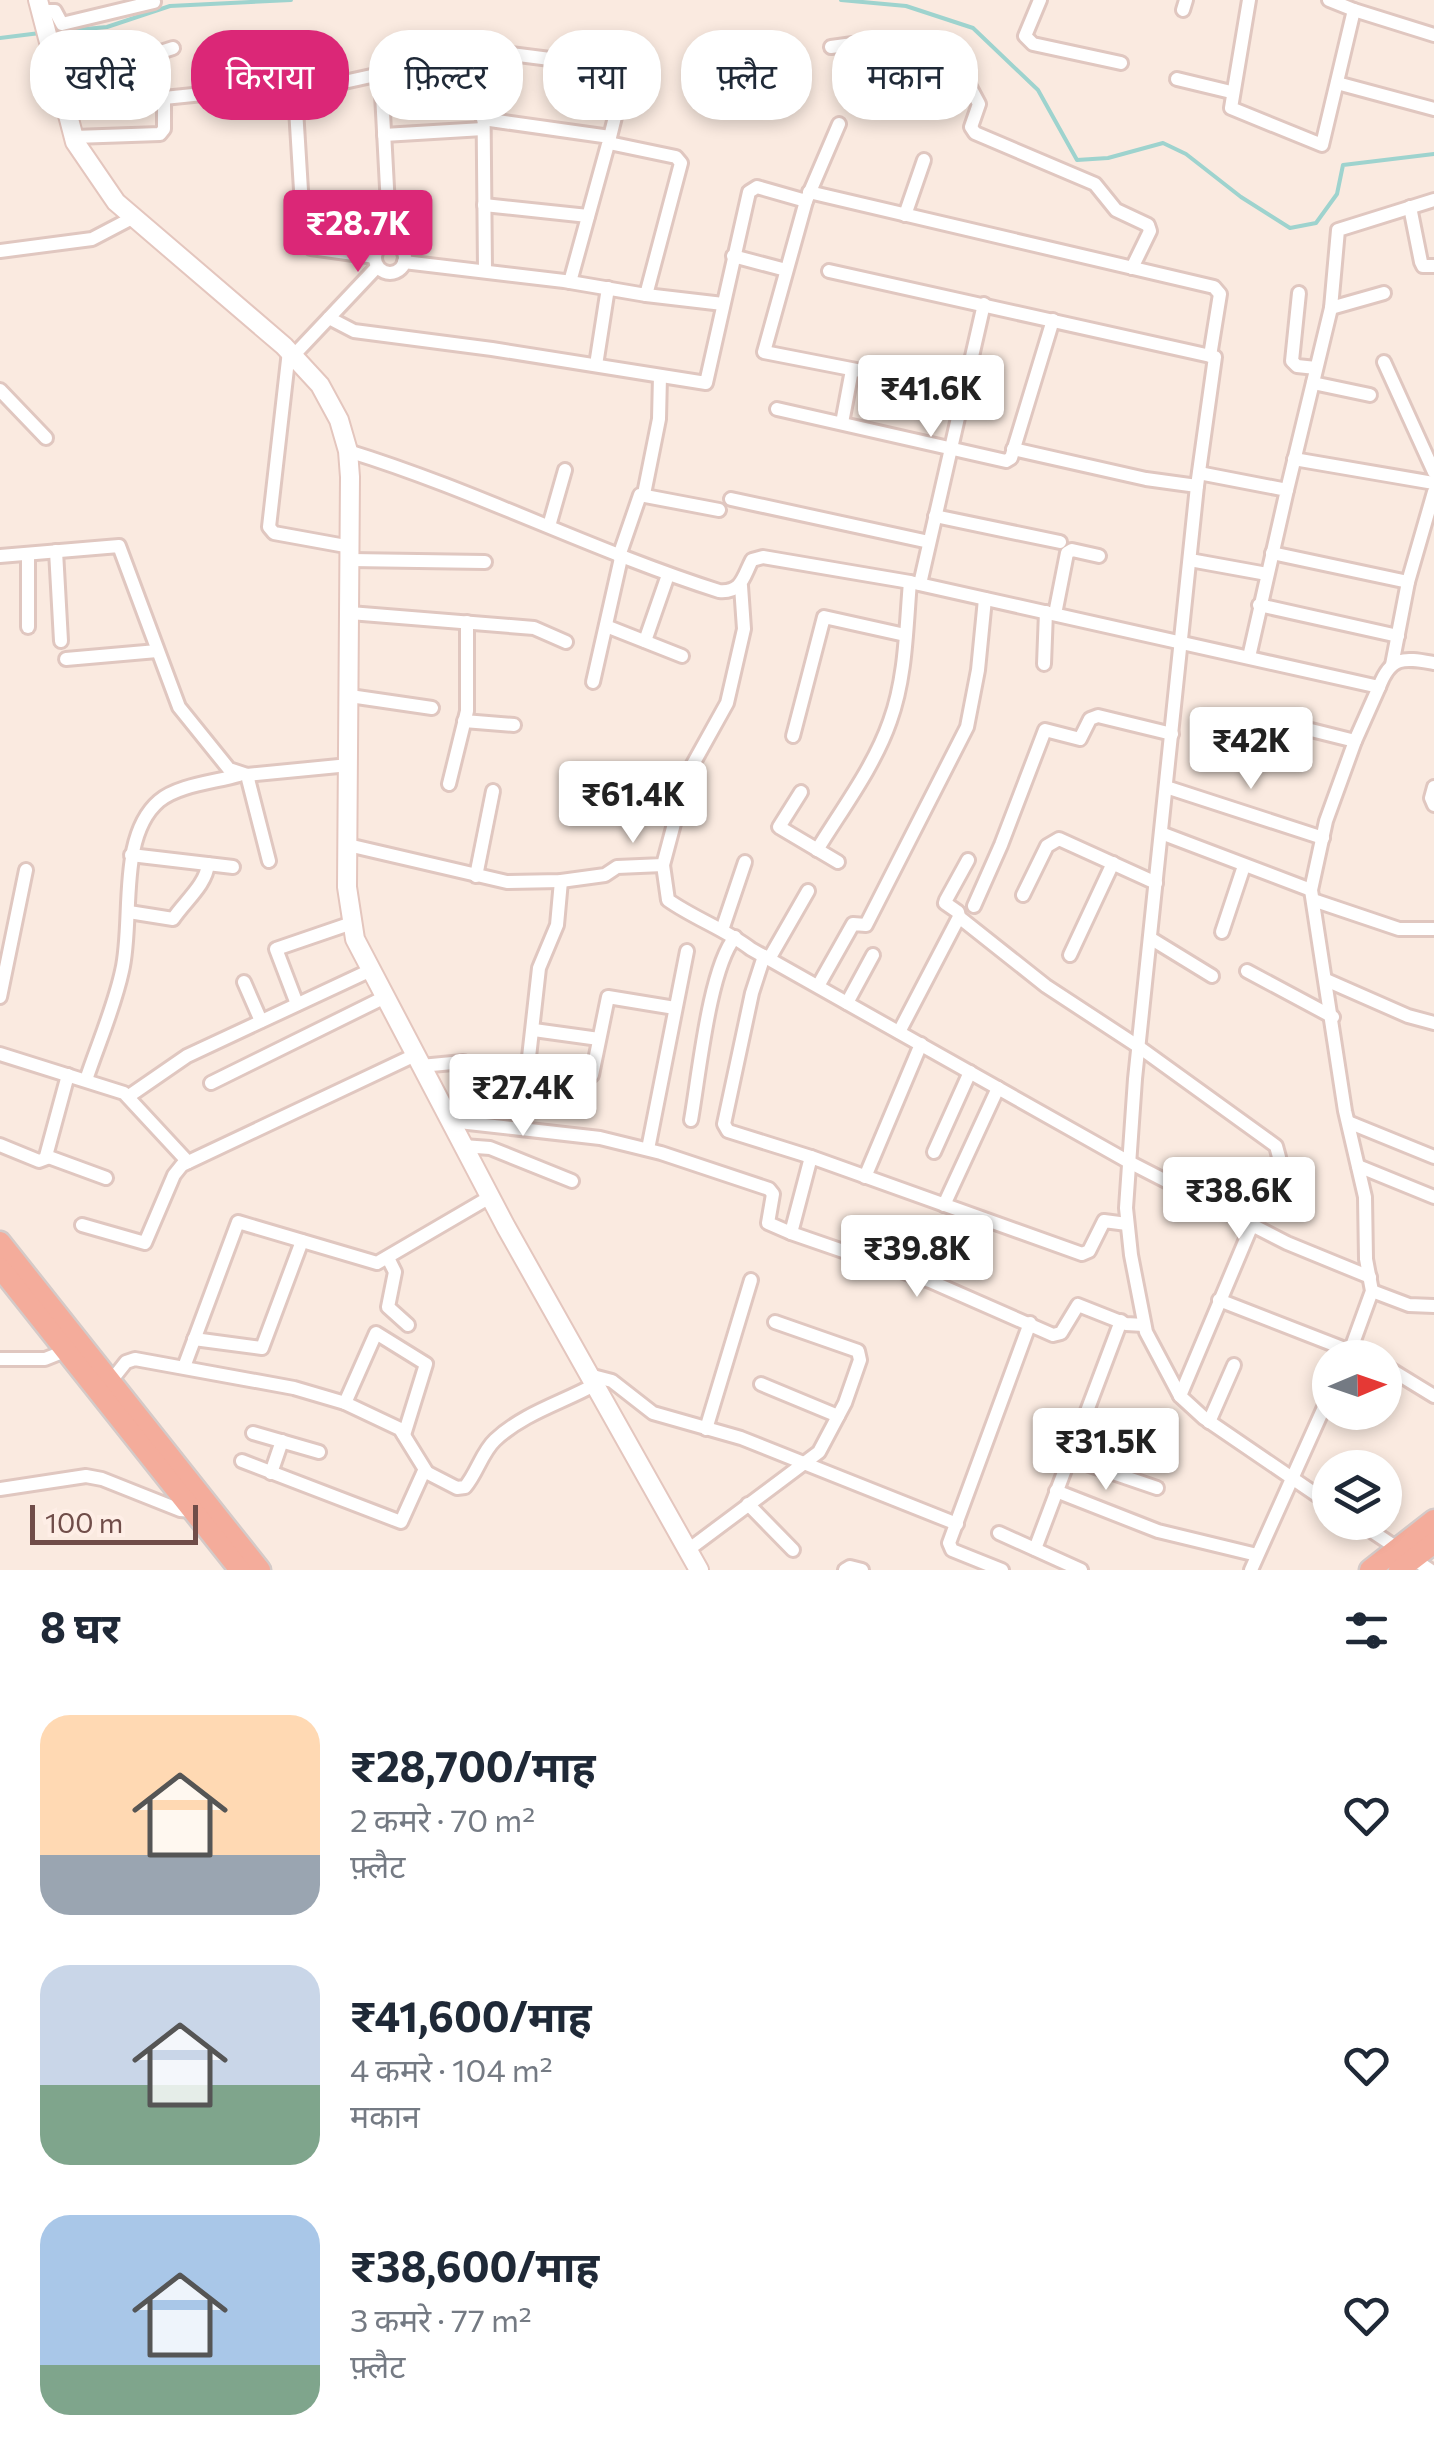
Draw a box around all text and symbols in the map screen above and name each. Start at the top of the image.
chip: खरीदें [30,30,171,120]
chip: किराया [191,30,349,120]
chip: फ़िल्टर [369,30,523,120]
chip: नया [543,30,661,120]
chip: फ़्लैट [681,30,812,120]
chip: मकान [832,30,978,120]
pin: ₹28.7K [277,190,439,275]
text: ₹28.7K [305,202,411,242]
pin: ₹41.6K [850,355,1012,440]
text: ₹41.6K [880,367,982,407]
pin: ₹42K [1192,707,1310,792]
text: ₹42K [1212,719,1290,759]
pin: ₹61.4K [552,761,714,846]
text: ₹61.4K [581,773,685,813]
pin: ₹27.4K [442,1054,604,1139]
text: ₹27.4K [471,1066,575,1106]
pin: ₹38.6K [1158,1157,1320,1242]
text: ₹38.6K [1185,1169,1293,1209]
pin: ₹39.8K [836,1215,998,1300]
text: ₹39.8K [863,1227,971,1267]
north arrow [1312,1340,1402,1430]
map controls [1312,1340,1402,1540]
pin: ₹31.5K [1025,1408,1187,1493]
text: ₹31.5K [1055,1420,1157,1460]
button: layers [1312,1450,1402,1540]
scale bar [30,1500,198,1544]
text: 100 m [45,1505,123,1539]
text: 8 घर [40,1600,120,1652]
icon: filters [1339,1603,1394,1658]
text: ₹28,700/माह [350,1739,595,1791]
icon: home [120,1755,240,1875]
icon: heart [1339,1788,1394,1843]
text: 2 कमरे · 70 m² [350,1799,535,1839]
text: फ़्लैट [350,1845,405,1885]
text: ₹41,600/माह [350,1989,591,2041]
icon: home [120,2005,240,2125]
icon: heart [1339,2038,1394,2093]
text: 4 कमरे · 104 m² [350,2049,553,2089]
text: मकान [350,2095,420,2135]
text: ₹38,600/माह [350,2239,599,2291]
icon: home [120,2255,240,2375]
icon: heart [1339,2288,1394,2343]
text: 3 कमरे · 77 m² [350,2299,532,2339]
text: फ़्लैट [350,2345,405,2385]

